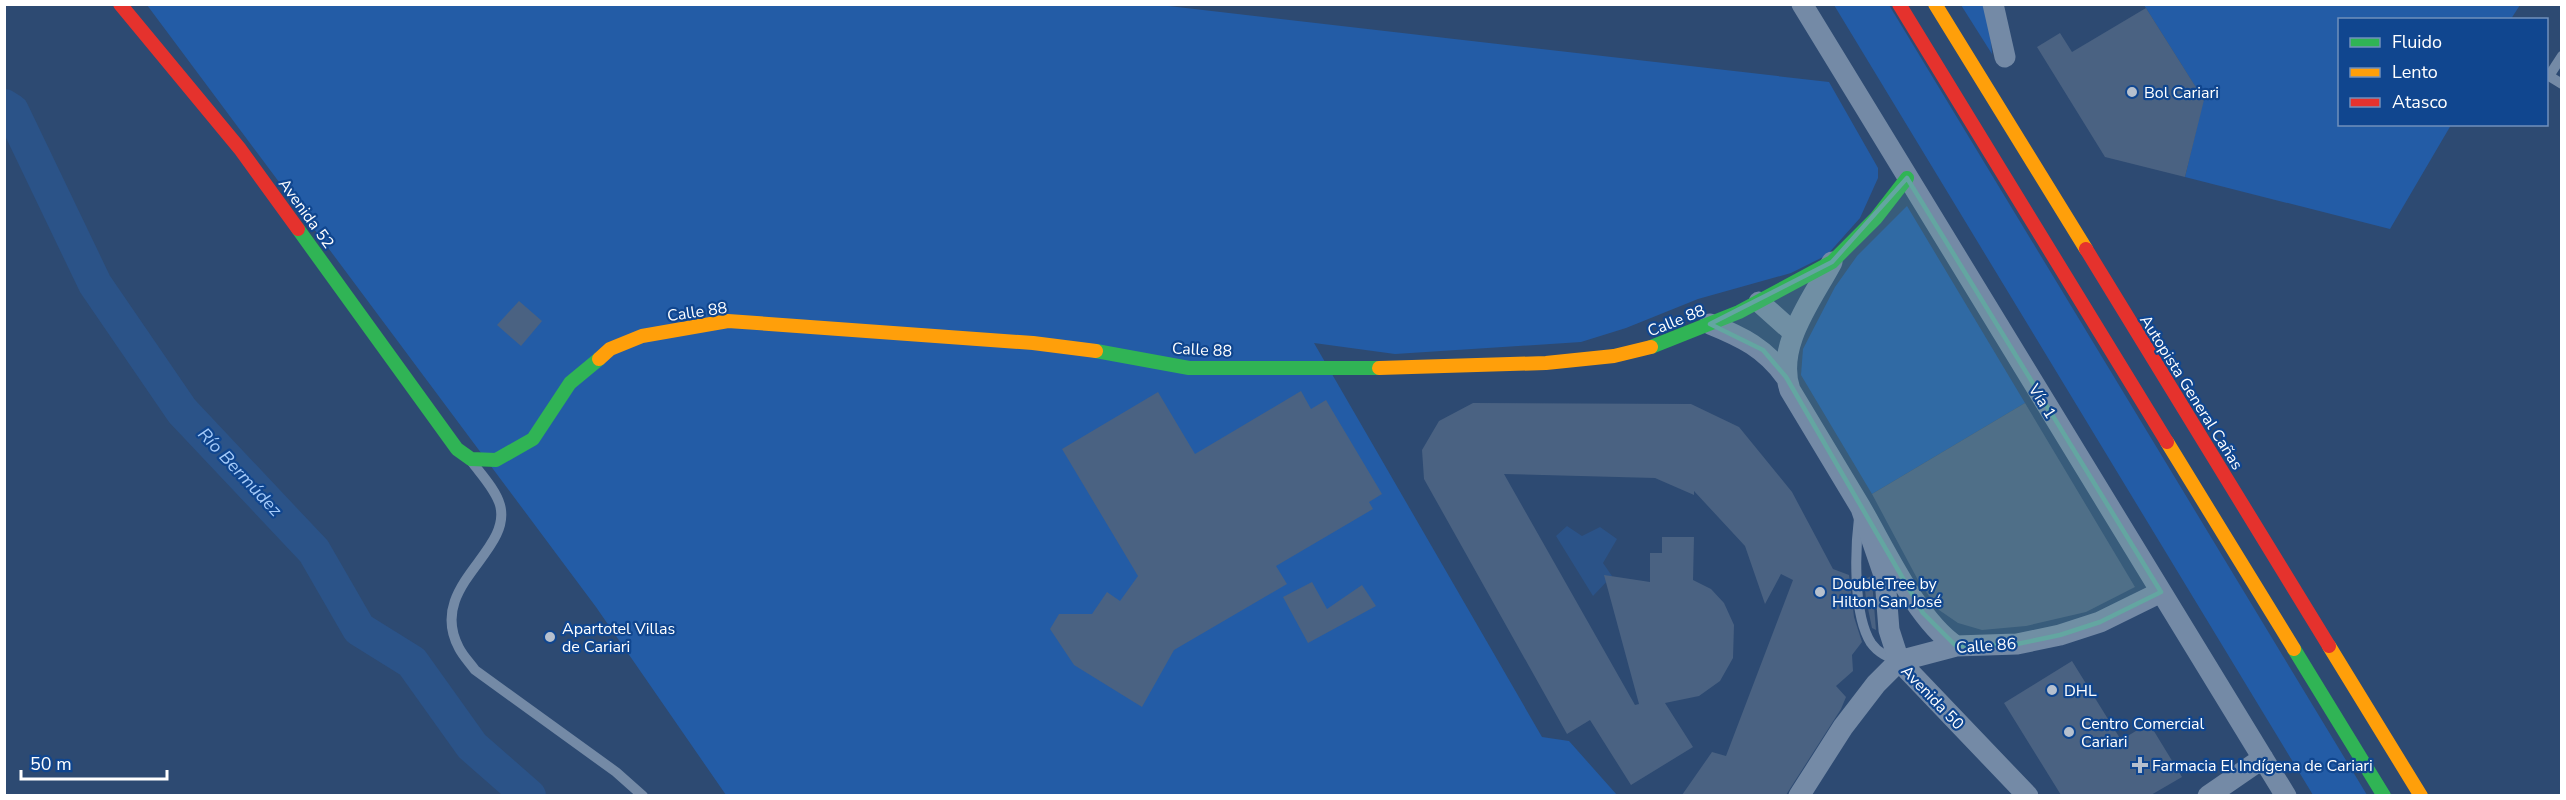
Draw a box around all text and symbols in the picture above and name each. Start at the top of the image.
legend [2338,18,2548,126]
text: Fluido [2392,30,2442,54]
text: Lento [2392,60,2438,84]
place label: Bol Cariari [2144,82,2219,104]
marker: Bol Cariari [2125,85,2139,99]
text: Atasco [2392,90,2448,114]
street label: Avenida 52 [273,174,339,253]
street label: Calle 88 [666,297,728,327]
street label: Calle 88 [1644,299,1708,342]
street label: Autopista General Cañas [2134,311,2248,474]
street label: Calle 88 [1171,337,1233,363]
street label: Vía 1 [2023,379,2061,423]
water label: Río Bermúdez [193,423,288,522]
place label: DoubleTree by Hilton San José [1832,573,1942,613]
marker: DoubleTree by Hilton San José [1813,585,1827,599]
place label: Apartotel Villas de Cariari [562,618,675,658]
marker: Apartotel Villas de Cariari [543,630,557,644]
street label: Calle 86 [1955,633,2017,659]
street label: Avenida 50 [1896,661,1969,735]
place label: DHL [2064,680,2097,702]
marker: DHL [2045,683,2059,697]
place label: Centro Comercial Cariari [2081,713,2205,753]
marker: Centro Comercial Cariari [2062,725,2076,739]
scale bar [21,743,166,781]
text: 50 m [30,752,72,776]
place label: Farmacia El Indígena de Cariari [2152,755,2373,777]
marker: Farmacia El Indígena de Cariari [2133,758,2147,772]

